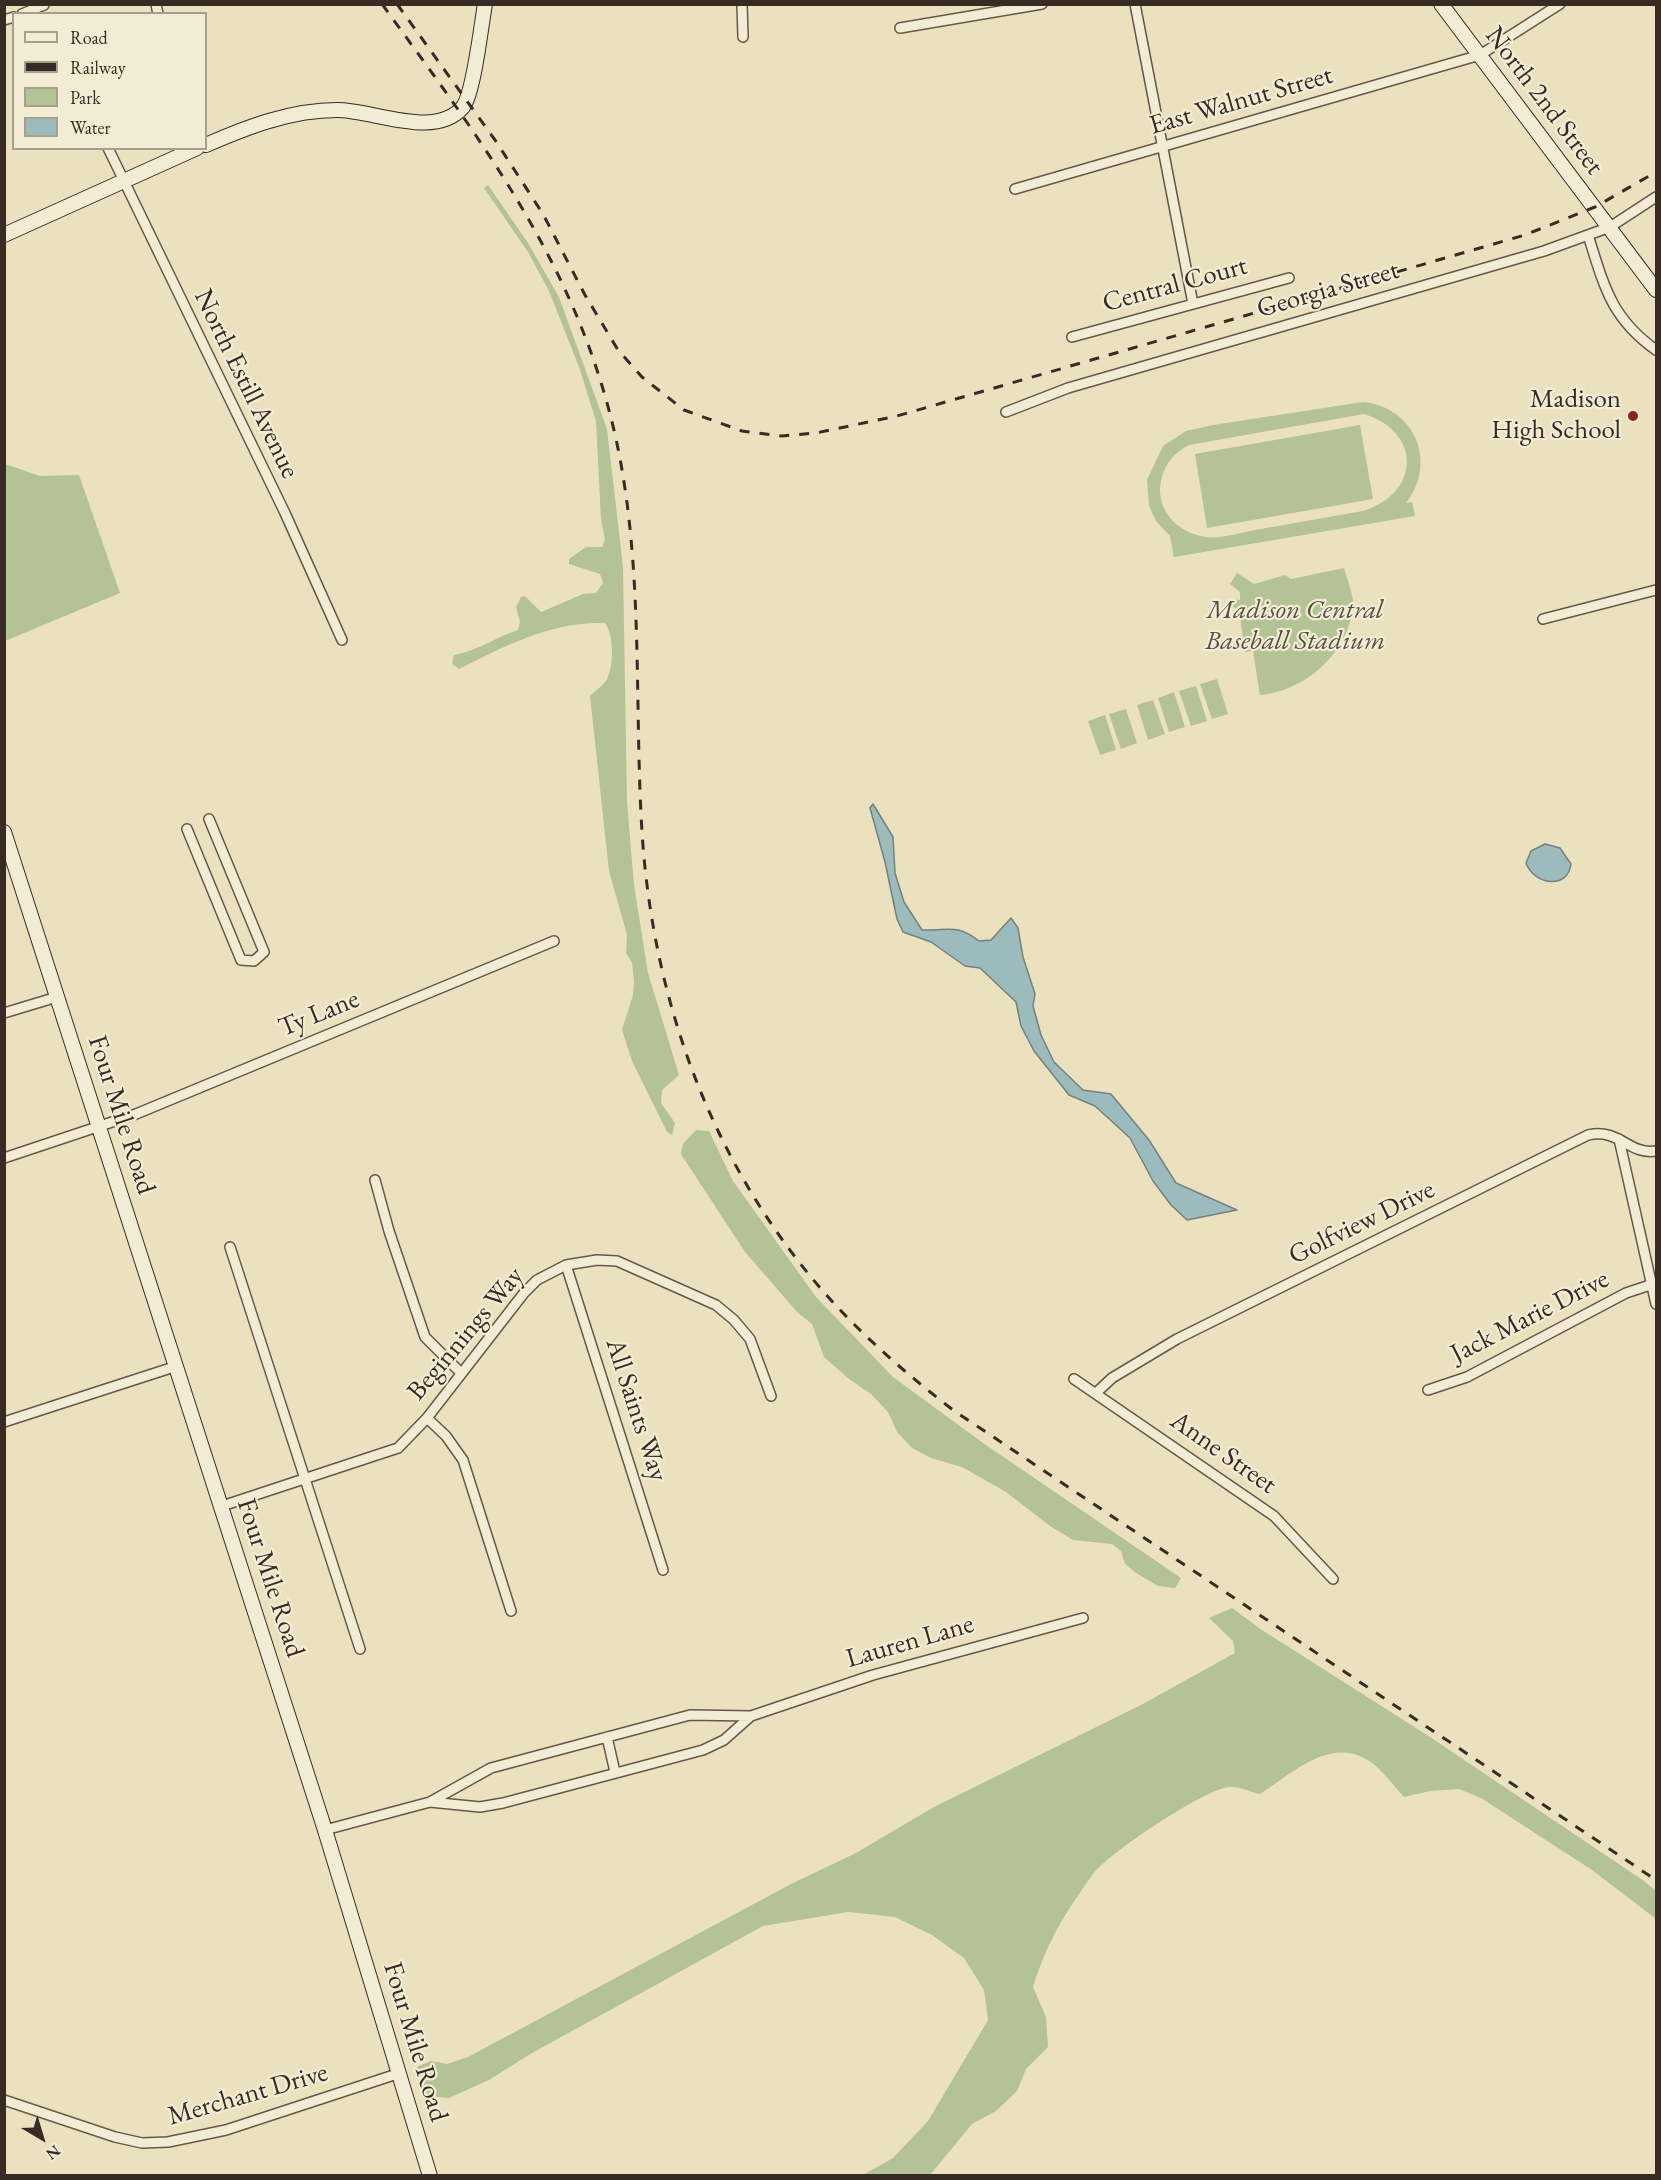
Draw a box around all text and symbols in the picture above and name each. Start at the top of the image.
legend [12,12,207,150]
street label: North 2nd Street [1478,21,1610,181]
text: Road [70,26,108,49]
text: Railway [70,56,126,79]
street label: East Walnut Street [1146,59,1336,143]
text: Park [70,86,101,109]
text: Water [70,116,111,139]
street label: Central Court [1099,250,1251,320]
street label: Georgia Street [1253,254,1403,326]
street label: North Estill Avenue [186,284,306,484]
place label: Madison High School [1491,384,1621,447]
marker: Madison High School [1626,409,1640,423]
park label: Madison Central Baseball Stadium [1205,595,1385,658]
street label: Ty Lane [274,983,364,1045]
street label: Four Mile Road [80,1032,162,1198]
street label: Golfview Drive [1284,1174,1440,1272]
street label: Beginnings Way [401,1261,531,1407]
street label: Jack Marie Drive [1446,1263,1614,1371]
street label: All Saints Way [598,1335,674,1485]
street label: Anne Street [1164,1405,1282,1501]
street label: Four Mile Road [229,1495,311,1661]
street label: Lauren Lane [842,1608,978,1676]
street label: Four Mile Road [375,1958,455,2126]
street label: Merchant Drive [164,2057,332,2133]
north arrow [12,2108,72,2168]
text: N [42,2140,65,2165]

